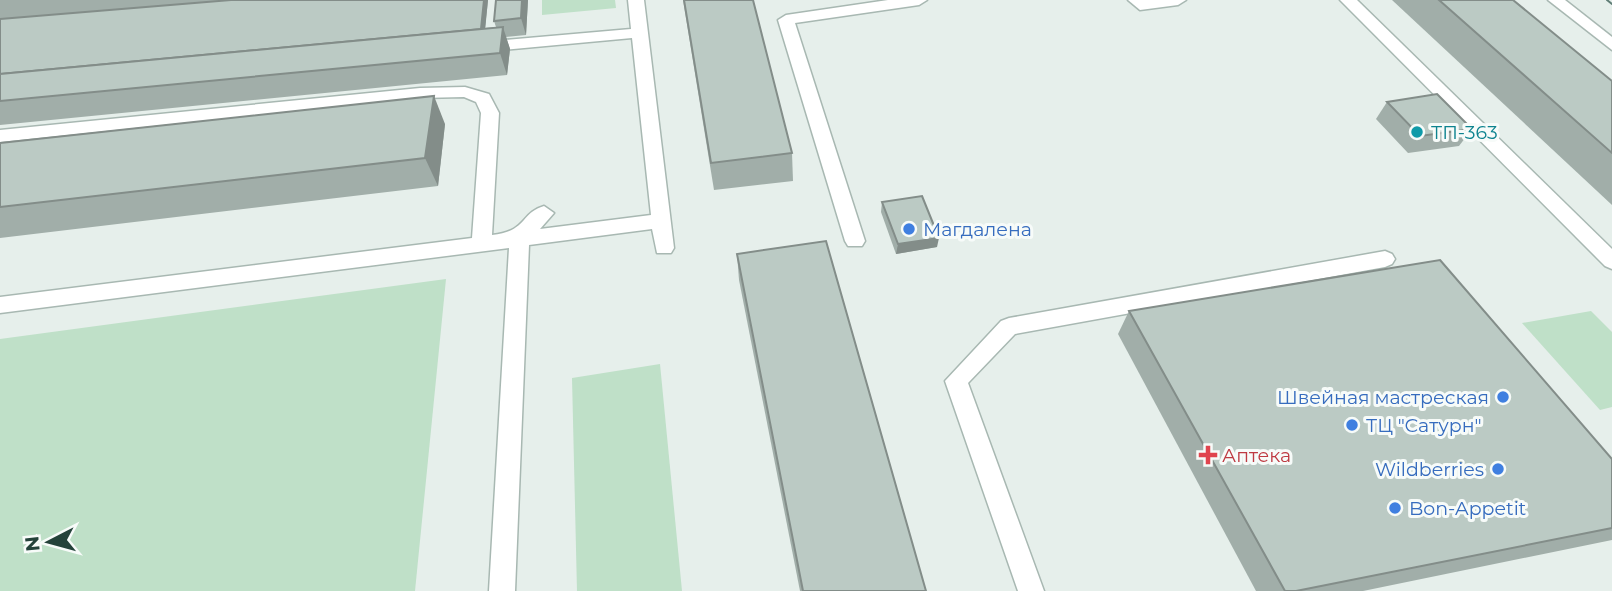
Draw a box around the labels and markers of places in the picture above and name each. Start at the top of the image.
place label: ТП-363 [1431,121,1498,144]
marker: ТП-363 [1409,124,1425,140]
place label: Магдалена [923,218,1032,241]
marker: Магдалена [901,221,917,237]
place label: Швейная мастреская [1277,386,1489,409]
marker: Швейная мастреская [1495,389,1511,405]
place label: ТЦ "Сатурн" [1366,414,1482,437]
marker: ТЦ "Сатурн" [1344,417,1360,433]
place label: Аптека [1222,444,1291,467]
marker: Аптека [1200,447,1216,463]
place label: Wildberries [1375,458,1484,481]
marker: Wildberries [1490,461,1506,477]
place label: Bon-Appetit [1409,497,1527,520]
marker: Bon-Appetit [1387,500,1403,516]

